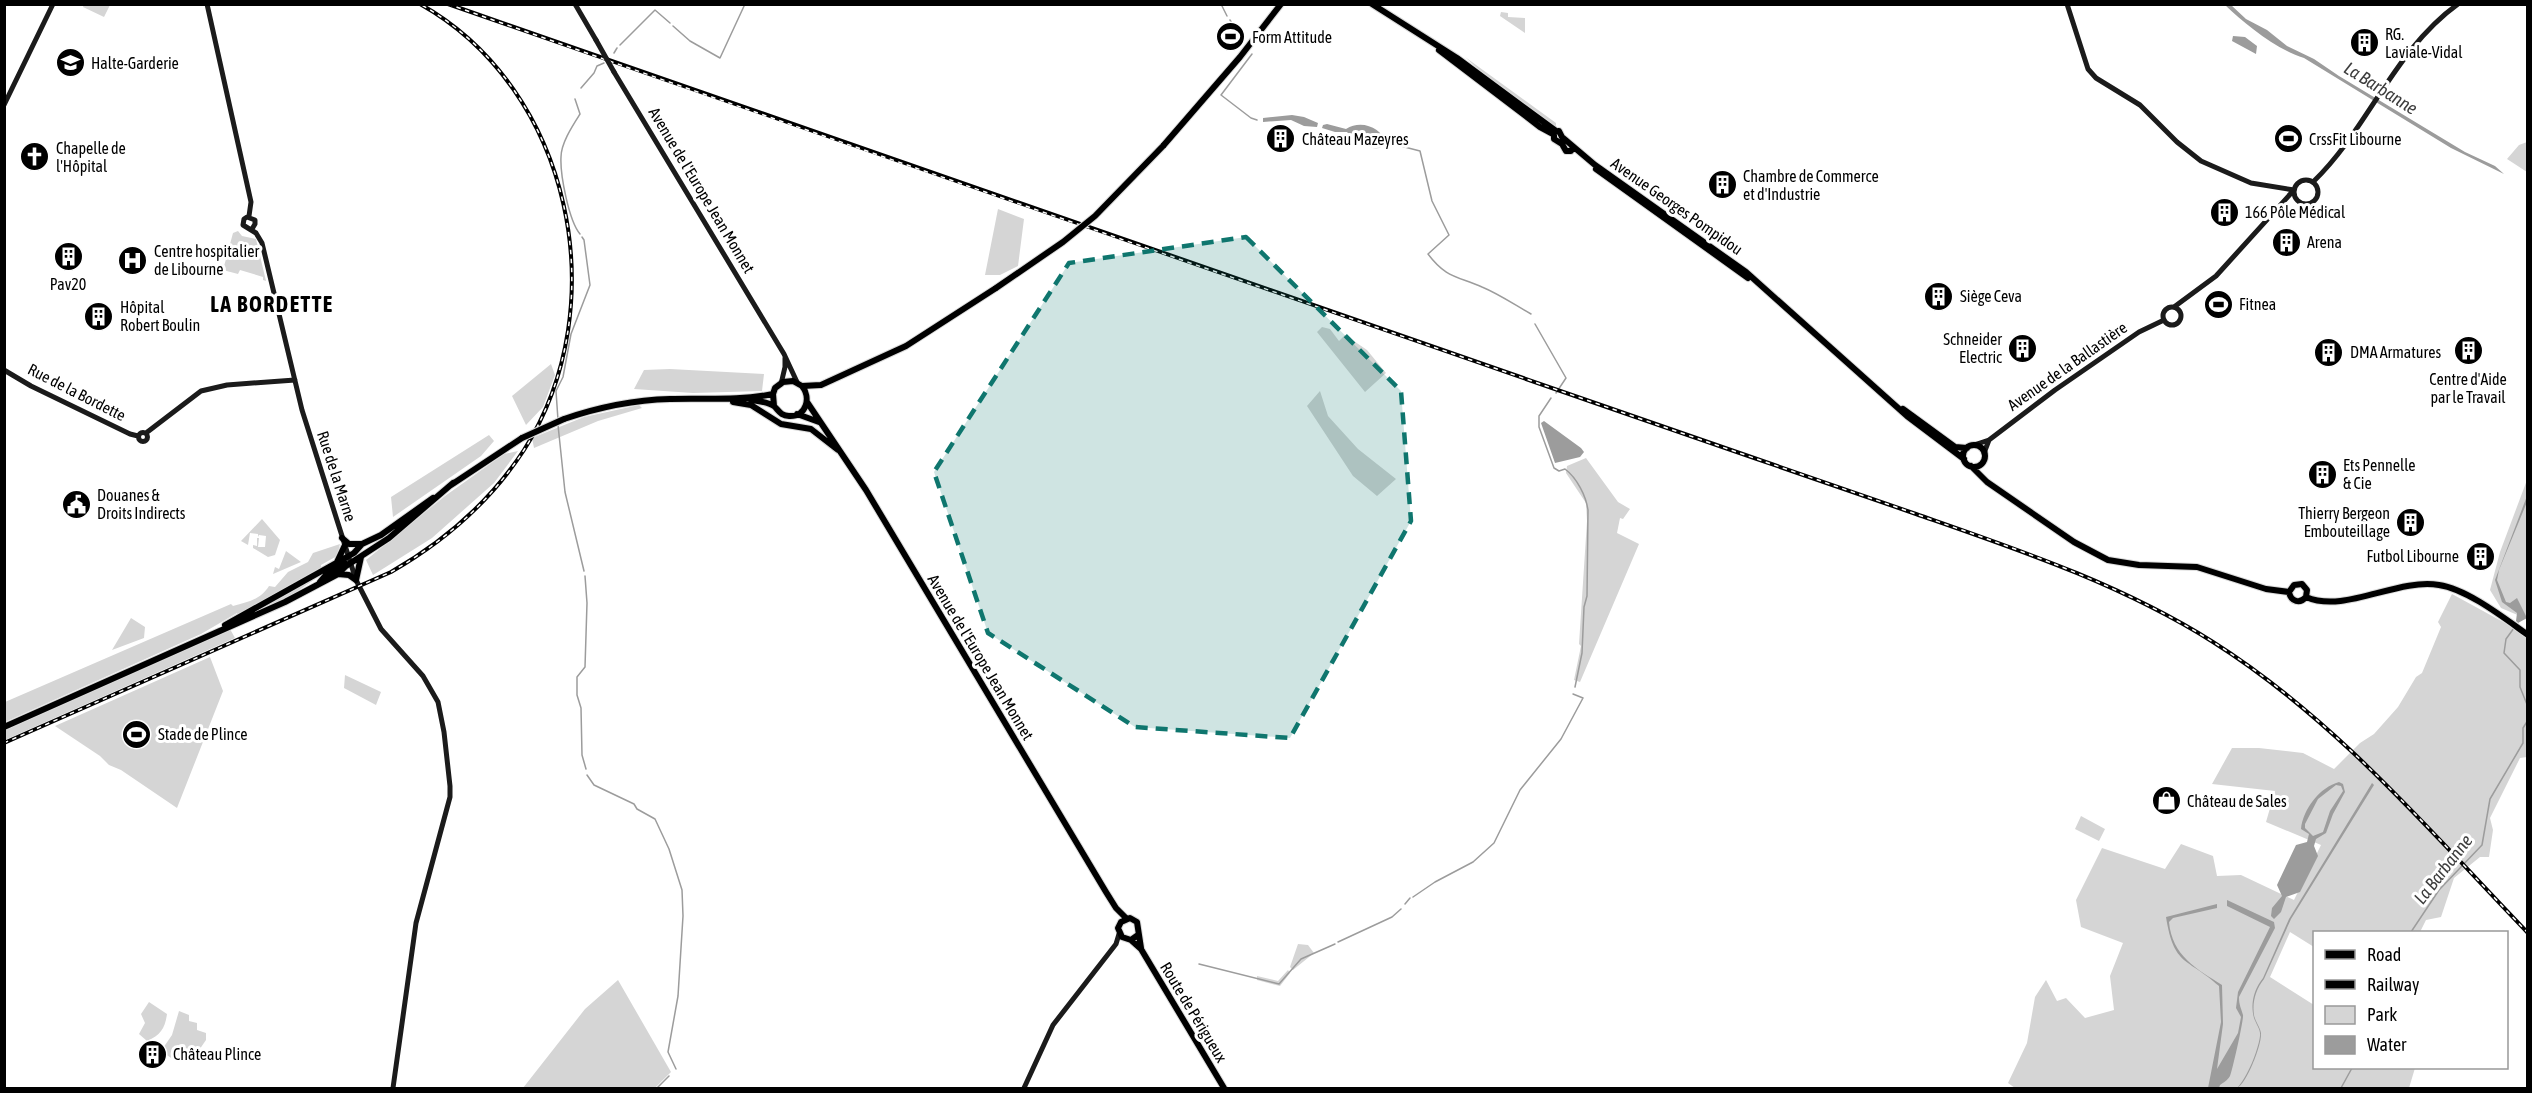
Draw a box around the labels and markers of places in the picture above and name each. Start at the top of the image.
sports icon: Form Attitude [1215,21,1247,53]
place label: RG. Laviale-Vidal [2385,25,2463,61]
building icon: RG. Laviale-Vidal [2348,27,2380,59]
place label: Form Attitude [1252,28,1332,46]
school or university icon: Halte-Garderie [54,47,86,79]
place label: Halte-Garderie [91,54,179,72]
building icon: Château Mazeyres [1265,123,1297,155]
sports icon: CrssFit Libourne [2272,123,2304,155]
place label: Château Mazeyres [1302,130,1409,149]
place label: CrssFit Libourne [2309,130,2402,148]
place label: Chapelle de l'Hôpital [56,139,126,176]
church icon: Chapelle de l'Hôpital [19,141,51,173]
place label: Chambre de Commerce et d'Industrie [1743,167,1879,203]
building icon: Chambre de Commerce et d'Industrie [1706,169,1738,201]
building icon: 166 Pôle Médical [2208,196,2240,228]
place label: 166 Pôle Médical [2245,203,2346,221]
building icon: Arena [2270,226,2302,258]
place label: Arena [2307,233,2342,251]
building icon: Pav20 [52,240,84,272]
place label: Centre hospitalier de Libourne [154,242,259,278]
hospital icon: Centre hospitalier de Libourne [117,244,149,276]
place label: Pav20 [50,275,86,293]
building icon: Siège Ceva [1923,280,1955,312]
place label: Siège Ceva [1960,287,2022,306]
sports icon: Fitnea [2202,288,2234,320]
place label: Fitnea [2239,295,2276,313]
place label: Hôpital Robert Boulin [120,298,200,334]
building icon: Hôpital Robert Boulin [83,300,115,332]
place label: Schneider Electric [1943,330,2002,366]
building icon: Schneider Electric [2007,332,2039,364]
building icon: Centre d'Aide par le Travail [2452,335,2484,367]
building icon: DMA Armatures [2313,336,2345,368]
place label: DMA Armatures [2350,343,2442,361]
place label: Centre d'Aide par le Travail [2429,370,2507,407]
place label: Ets Pennelle & Cie [2343,456,2416,492]
building icon: Ets Pennelle & Cie [2306,458,2338,490]
place label: Douanes & Droits Indirects [97,486,186,522]
public building icon: Douanes & Droits Indirects [60,488,92,520]
place label: Thierry Bergeon Embouteillage [2298,504,2390,541]
building icon: Thierry Bergeon Embouteillage [2395,506,2427,538]
building icon: Futbol Libourne [2464,540,2496,572]
place label: Futbol Libourne [2366,547,2459,565]
sports icon: Stade de Plince [121,718,153,750]
place label: Stade de Plince [158,725,248,743]
shop icon: Château de Sales [2150,785,2182,817]
place label: Château de Sales [2187,792,2287,810]
building icon: Château Plince [136,1038,168,1070]
place label: Château Plince [173,1045,261,1063]

